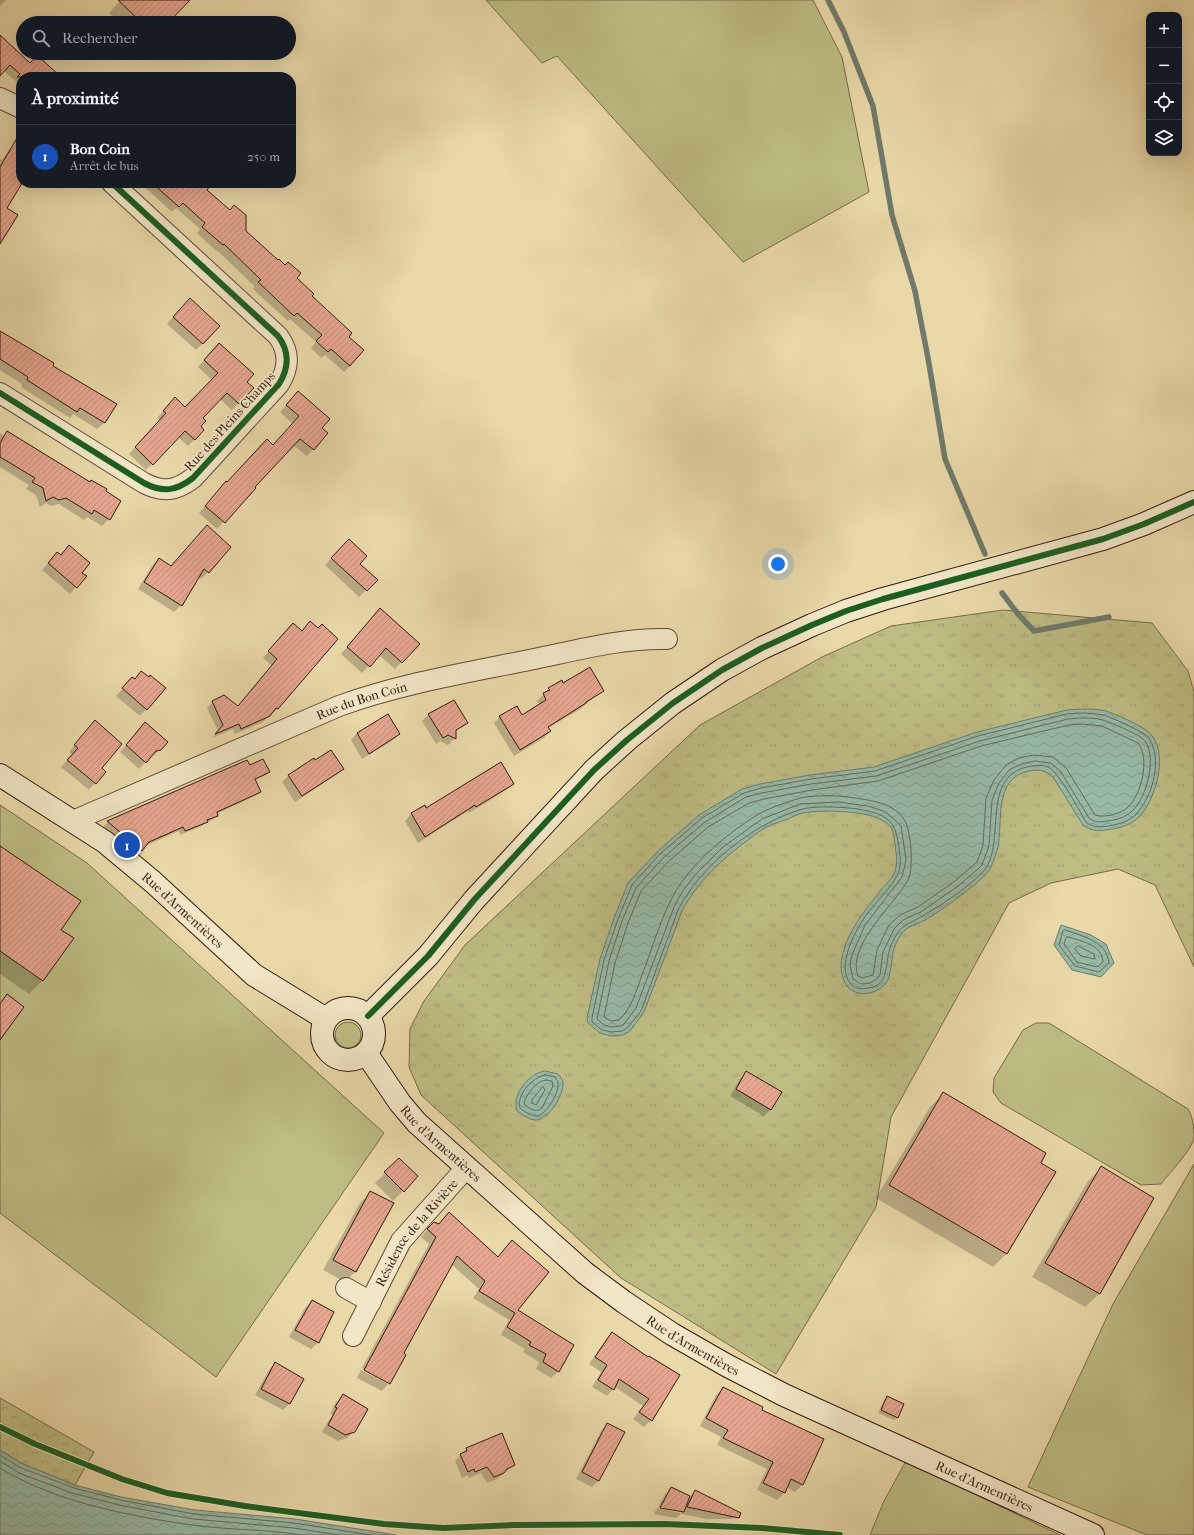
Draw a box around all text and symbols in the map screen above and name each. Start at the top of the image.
map controls [1146,12,1182,156]
button: + [1146,12,1182,48]
search box [16,16,296,60]
icon: search [30,27,52,49]
text: Rechercher [62,29,137,47]
button: − [1146,48,1182,84]
button: locate [1146,84,1182,120]
text: À proximité [32,88,119,108]
button: layers [1146,120,1182,156]
text: Bon Coin [70,140,130,158]
text: 1 [43,149,47,164]
text: 250 m [247,149,280,164]
text: Arrêt de bus [70,158,138,173]
street label: Rue des Pleins Champs [181,368,278,474]
your location [768,554,788,574]
street label: Rue du Bon Coin [314,679,409,723]
pin: 1 [114,830,140,860]
street label: Rue d'Armentières [139,869,227,951]
street label: Rue d'Armentières [397,1102,484,1185]
street label: Résidence de la Rivière [372,1176,461,1289]
street label: Rue d'Armentières [644,1312,742,1379]
street label: Rue d'Armentières [933,1458,1036,1515]

